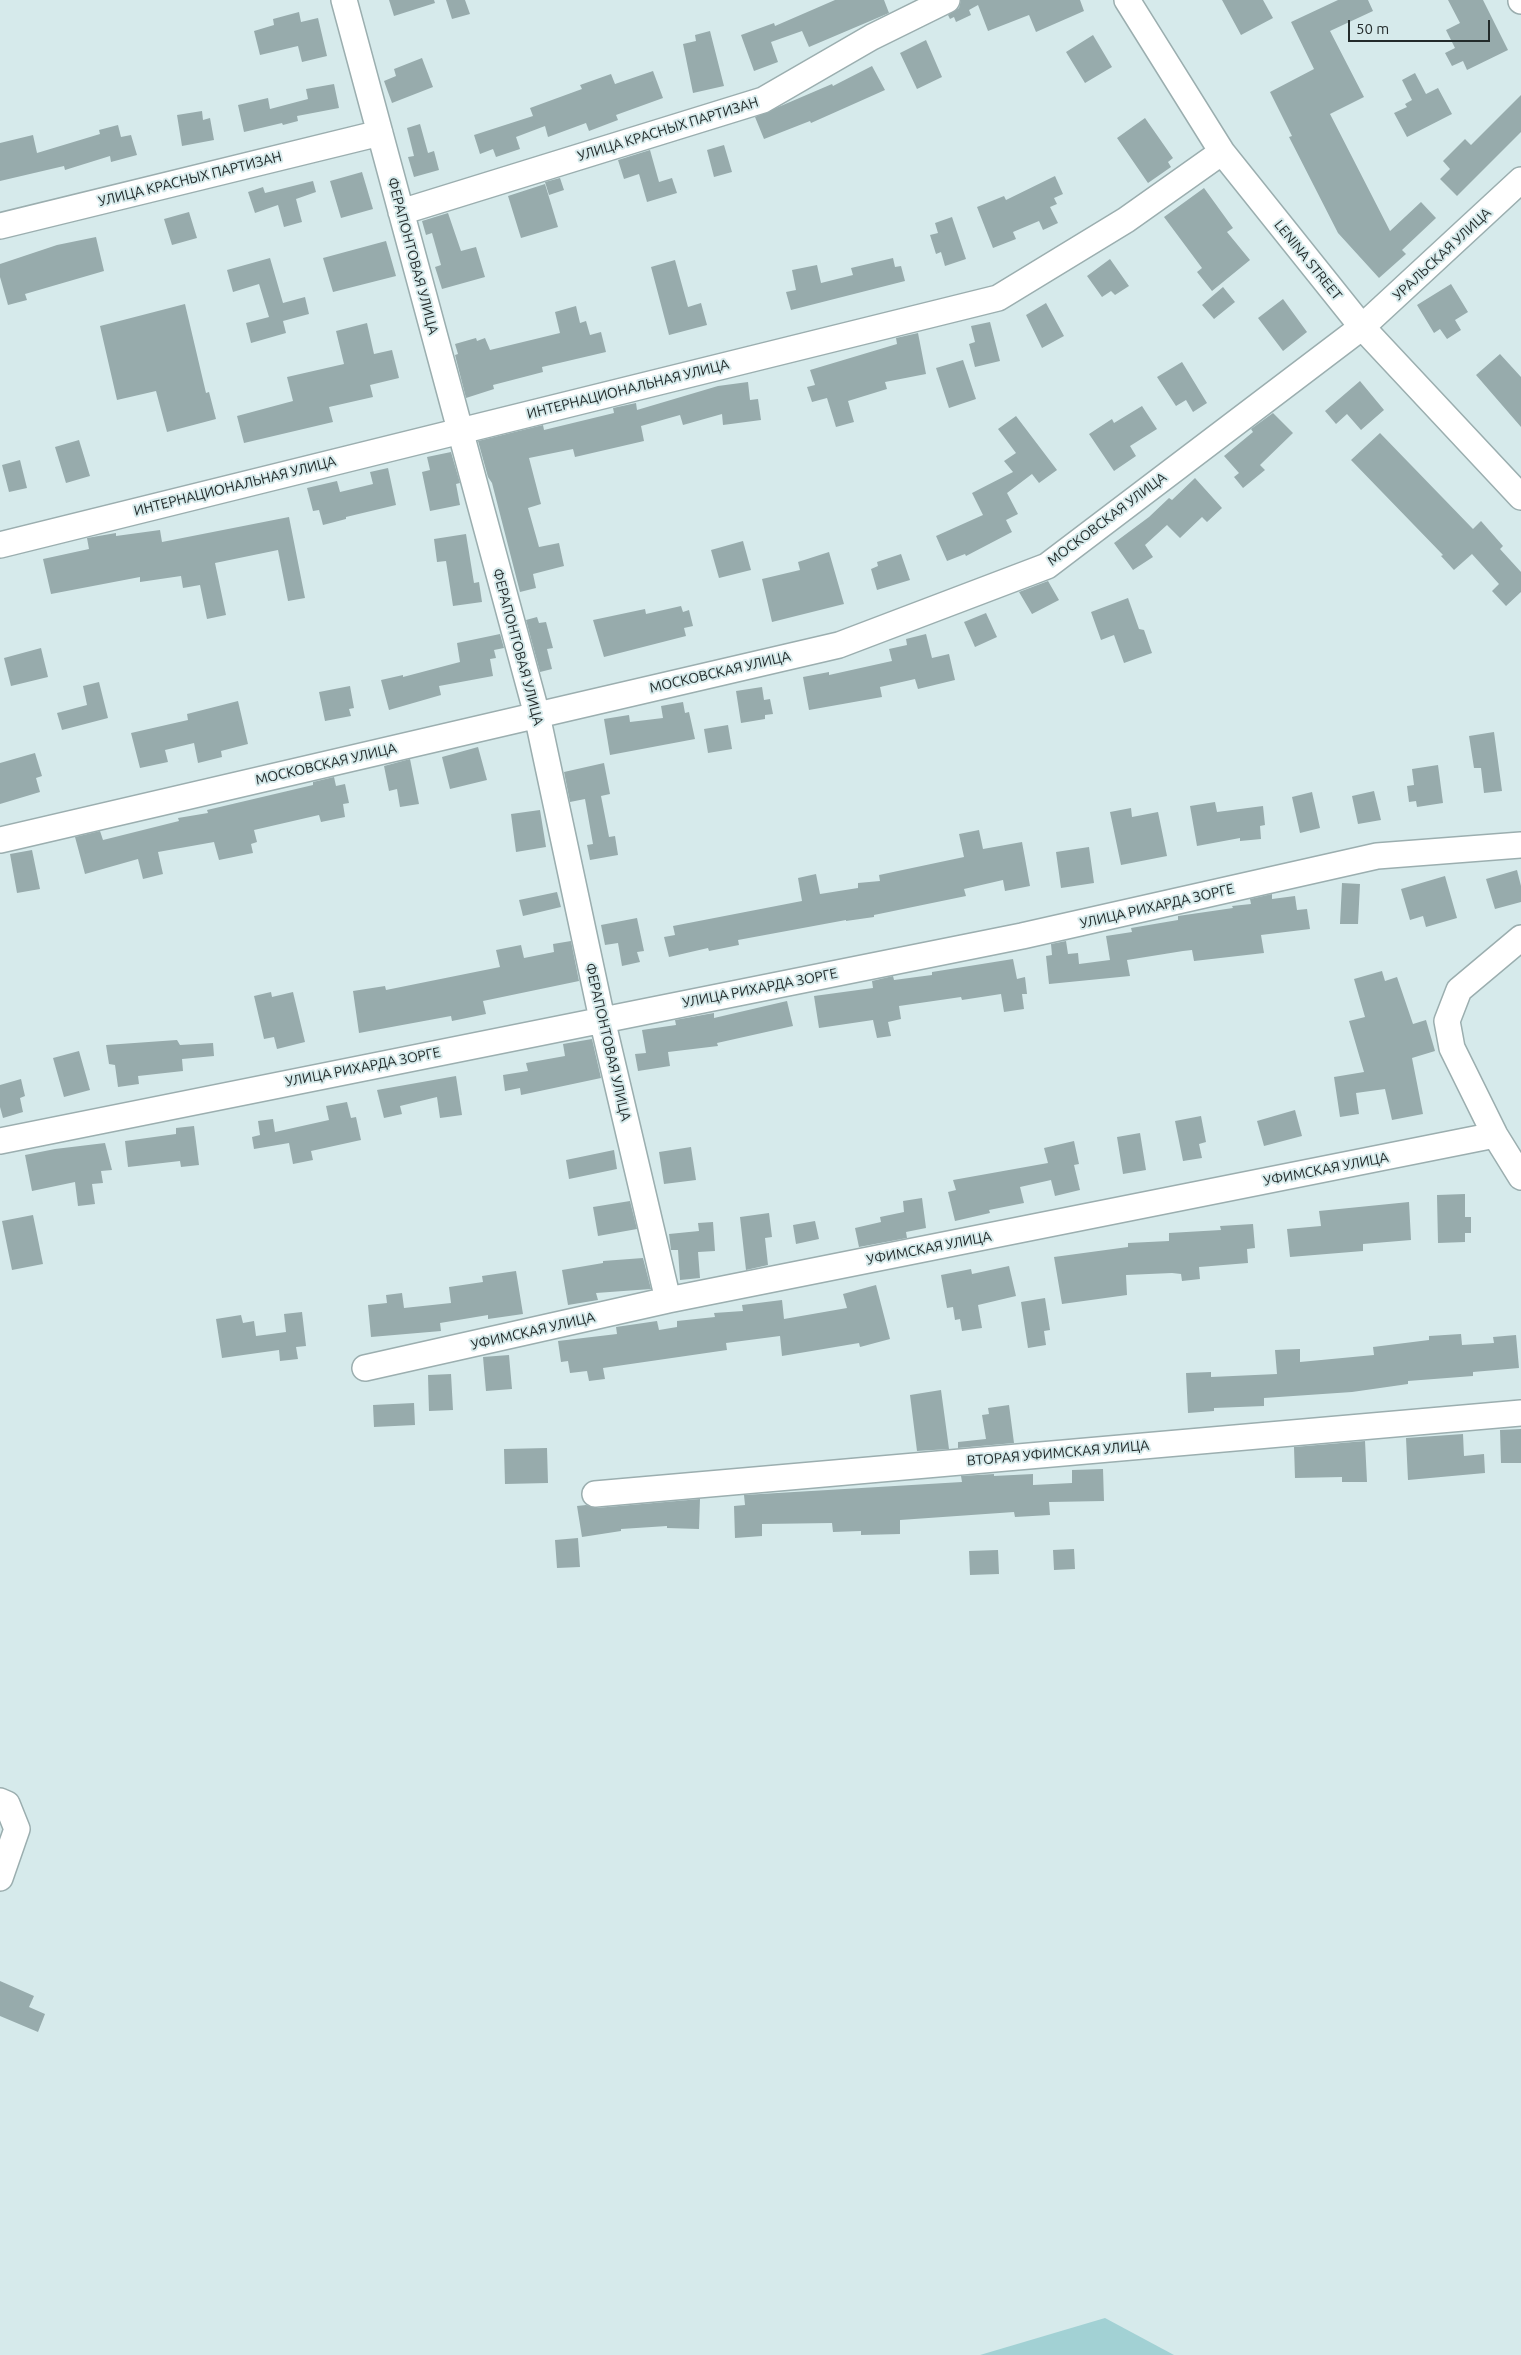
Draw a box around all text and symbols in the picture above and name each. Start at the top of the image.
scale bar [1351,10,1494,42]
text: 50 m [1356,20,1389,37]
street label: УЛИЦА КРАСНЫХ ПАРТИЗАН [576,93,760,165]
street label: УЛИЦА КРАСНЫХ ПАРТИЗАН [97,148,283,210]
street label: ФЕРАПОНТОВАЯ УЛИЦА [384,176,442,336]
street label: УРАЛЬСКАЯ УЛИЦА [1389,204,1495,304]
street label: LENINA STREET [1271,217,1345,303]
street label: ИНТЕРНАЦИОНАЛЬНАЯ УЛИЦА [525,356,731,422]
street label: ИНТЕРНАЦИОНАЛЬНАЯ УЛИЦА [132,453,338,519]
street label: МОСКОВСКАЯ УЛИЦА [1044,469,1170,569]
street label: ФЕРАПОНТОВАЯ УЛИЦА [489,567,547,727]
street label: МОСКОВСКАЯ УЛИЦА [648,648,792,696]
street label: МОСКОВСКАЯ УЛИЦА [254,740,398,788]
street label: УЛИЦА РИХАРДА ЗОРГЕ [1078,880,1236,932]
street label: ФЕРАПОНТОВАЯ УЛИЦА [582,961,634,1123]
street label: УЛИЦА РИХАРДА ЗОРГЕ [681,965,839,1011]
street label: УЛИЦА РИХАРДА ЗОРГЕ [284,1044,442,1090]
street label: УФИМСКАЯ УЛИЦА [1262,1149,1390,1189]
street label: УФИМСКАЯ УЛИЦА [865,1228,993,1268]
street label: УФИМСКАЯ УЛИЦА [469,1309,597,1353]
street label: ВТОРАЯ УФИМСКАЯ УЛИЦА [966,1437,1150,1469]

